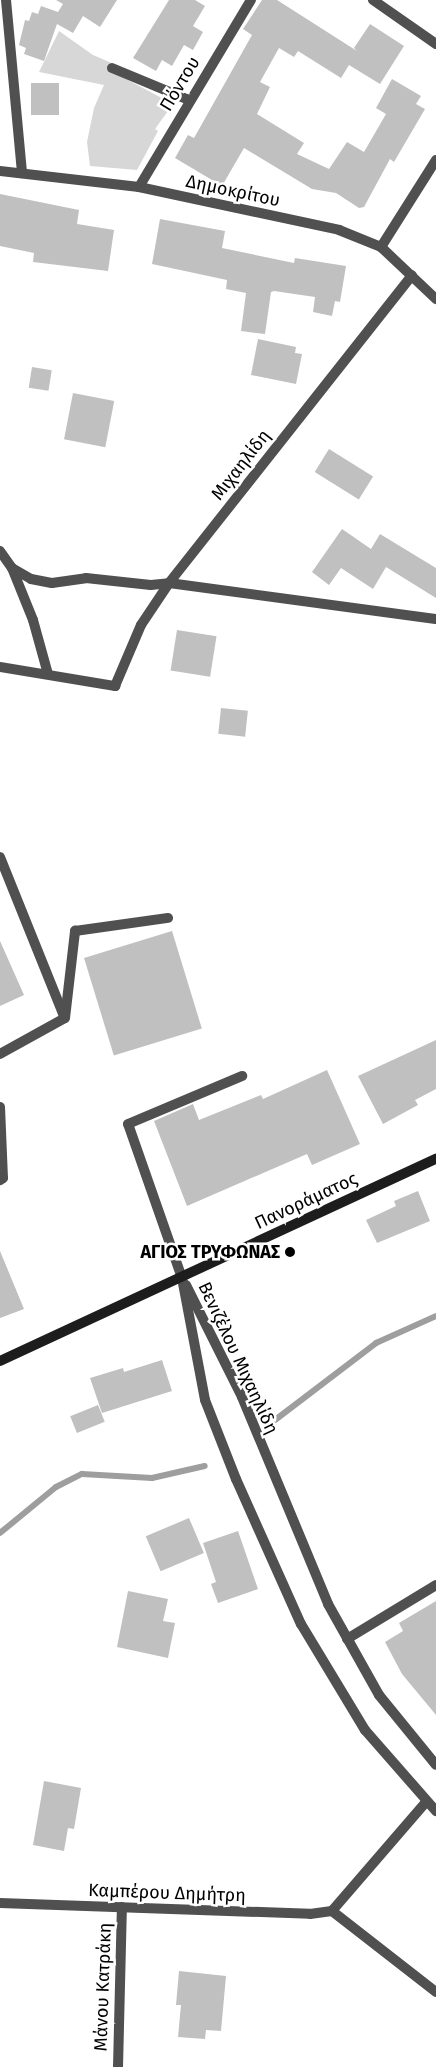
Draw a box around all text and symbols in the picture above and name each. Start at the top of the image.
street label: Πόντου [155,53,205,115]
street label: Δημοκρίτου [184,170,282,212]
street label: Μιχαηλίδη [207,426,275,504]
street label: Πανοράματος [251,1168,361,1234]
place label: ΑΓΙΟΣ ΤΡΥΦΩΝΑΣ [140,1241,280,1263]
marker: ΑΓΙΟΣ ΤΡΥΦΩΝΑΣ [284,1246,296,1258]
street label: Βενιζέλου Μιχαηλίδη [193,1278,283,1438]
street label: Καμπέρου Δημήτρη [88,1879,246,1907]
street label: Μάνου Κατράκη [90,1922,116,2052]

